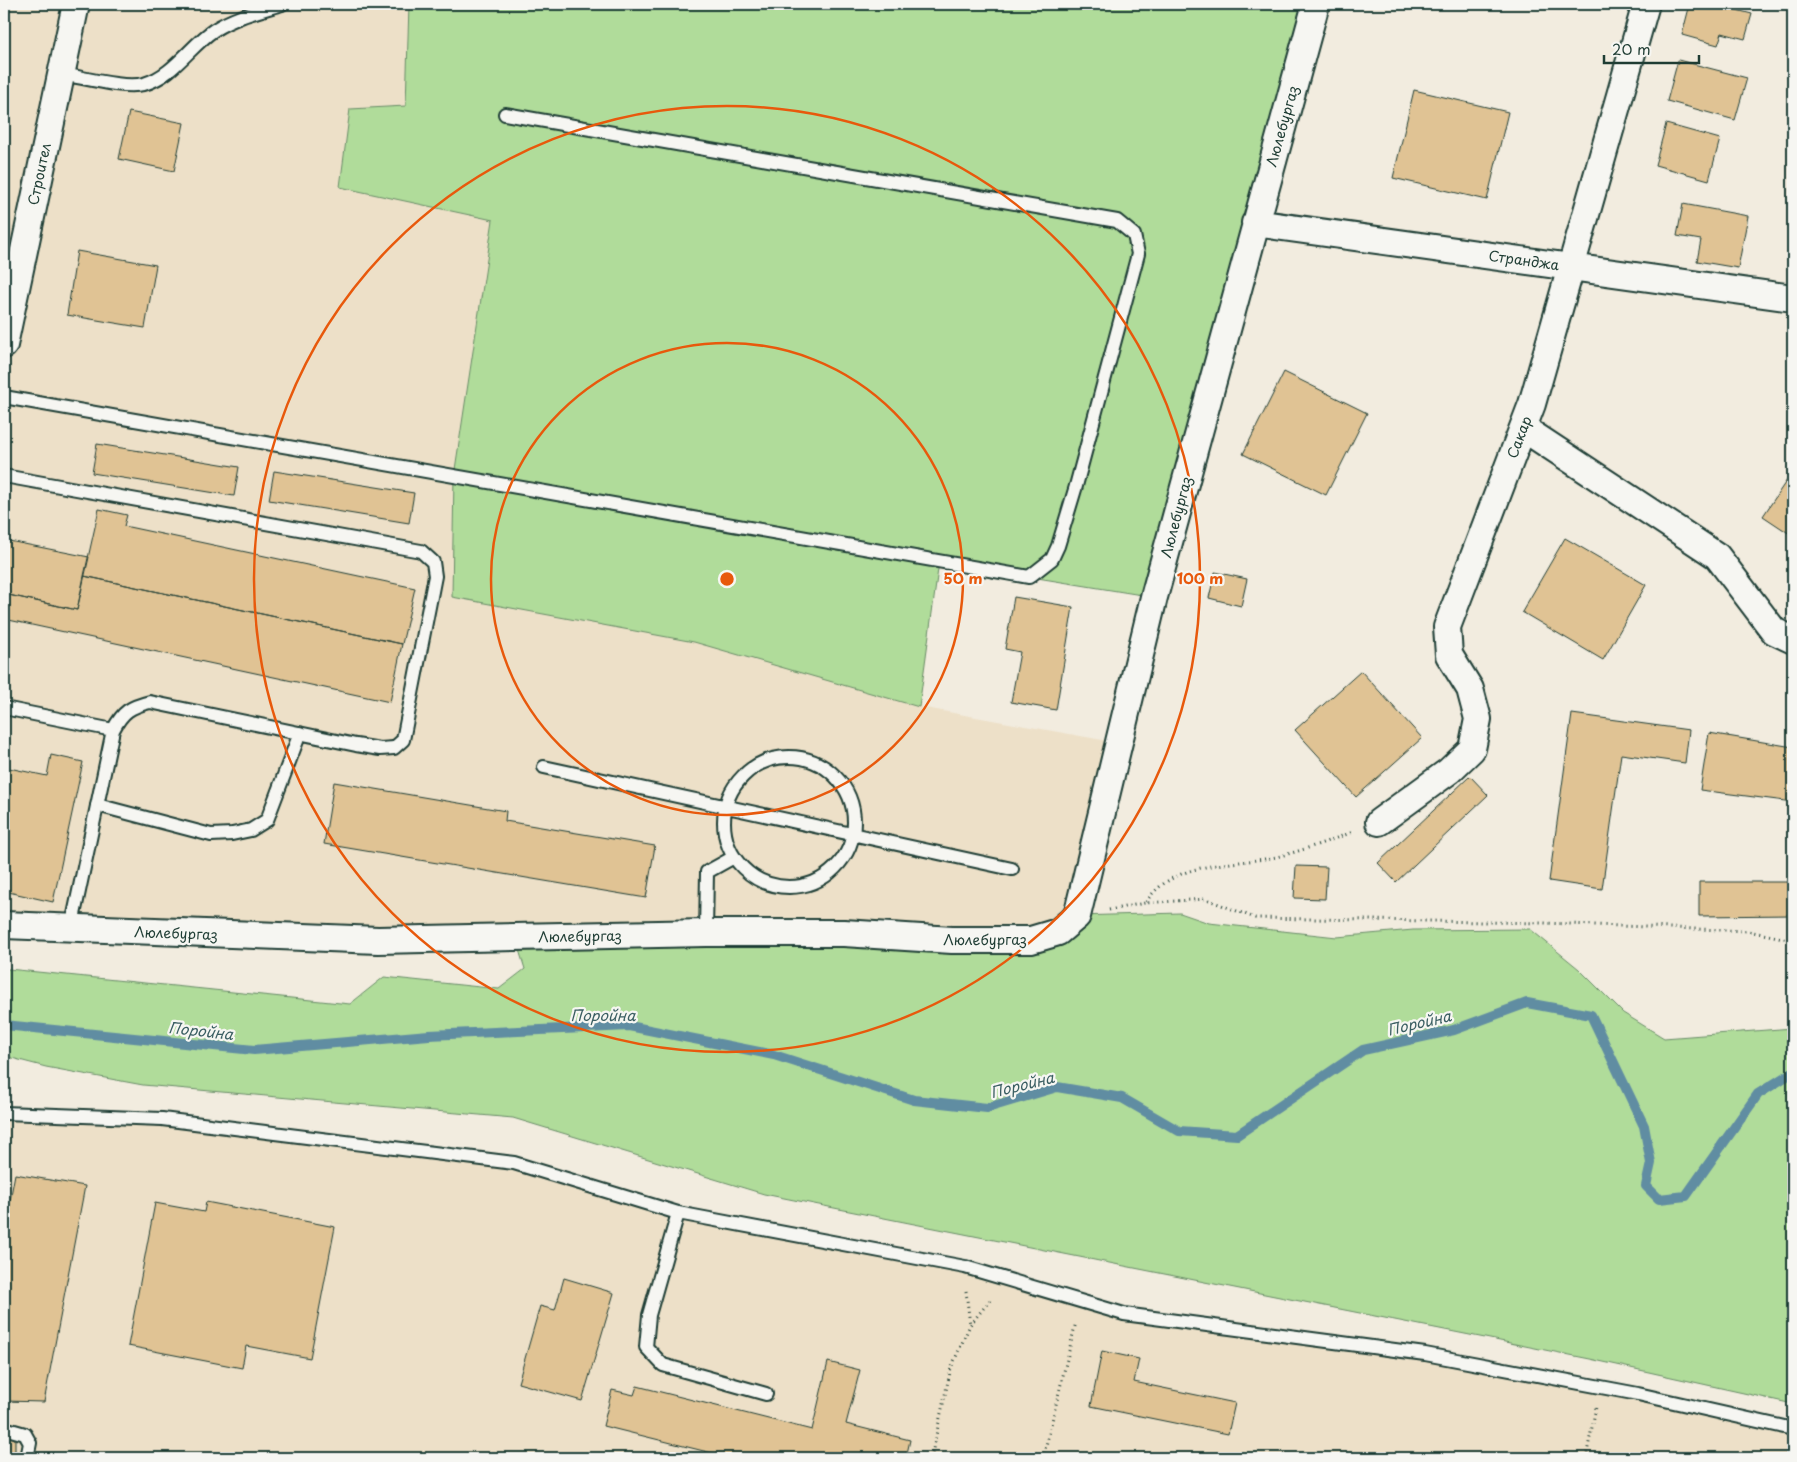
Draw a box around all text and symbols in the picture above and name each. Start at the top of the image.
scale bar [1604,32,1700,64]
text: 20 m [1612,37,1651,60]
street label: Люлебургаз [1260,83,1304,169]
street label: Строител [22,141,56,207]
street label: Странджа [1487,245,1561,275]
street label: Сакар [1501,413,1537,461]
street label: Люлебургаз [1155,474,1197,560]
text: 50 m [944,566,982,589]
text: 100 m [1177,566,1223,589]
centre of rings [718,570,736,588]
street label: Люлебургаз [134,921,218,945]
street label: Люлебургаз [538,925,622,947]
street label: Люлебургаз [943,929,1027,950]
water label: Поройна [570,1003,636,1026]
water label: Поройна [1385,1003,1454,1041]
water label: Поройна [167,1015,235,1045]
water label: Поройна [988,1065,1057,1103]

